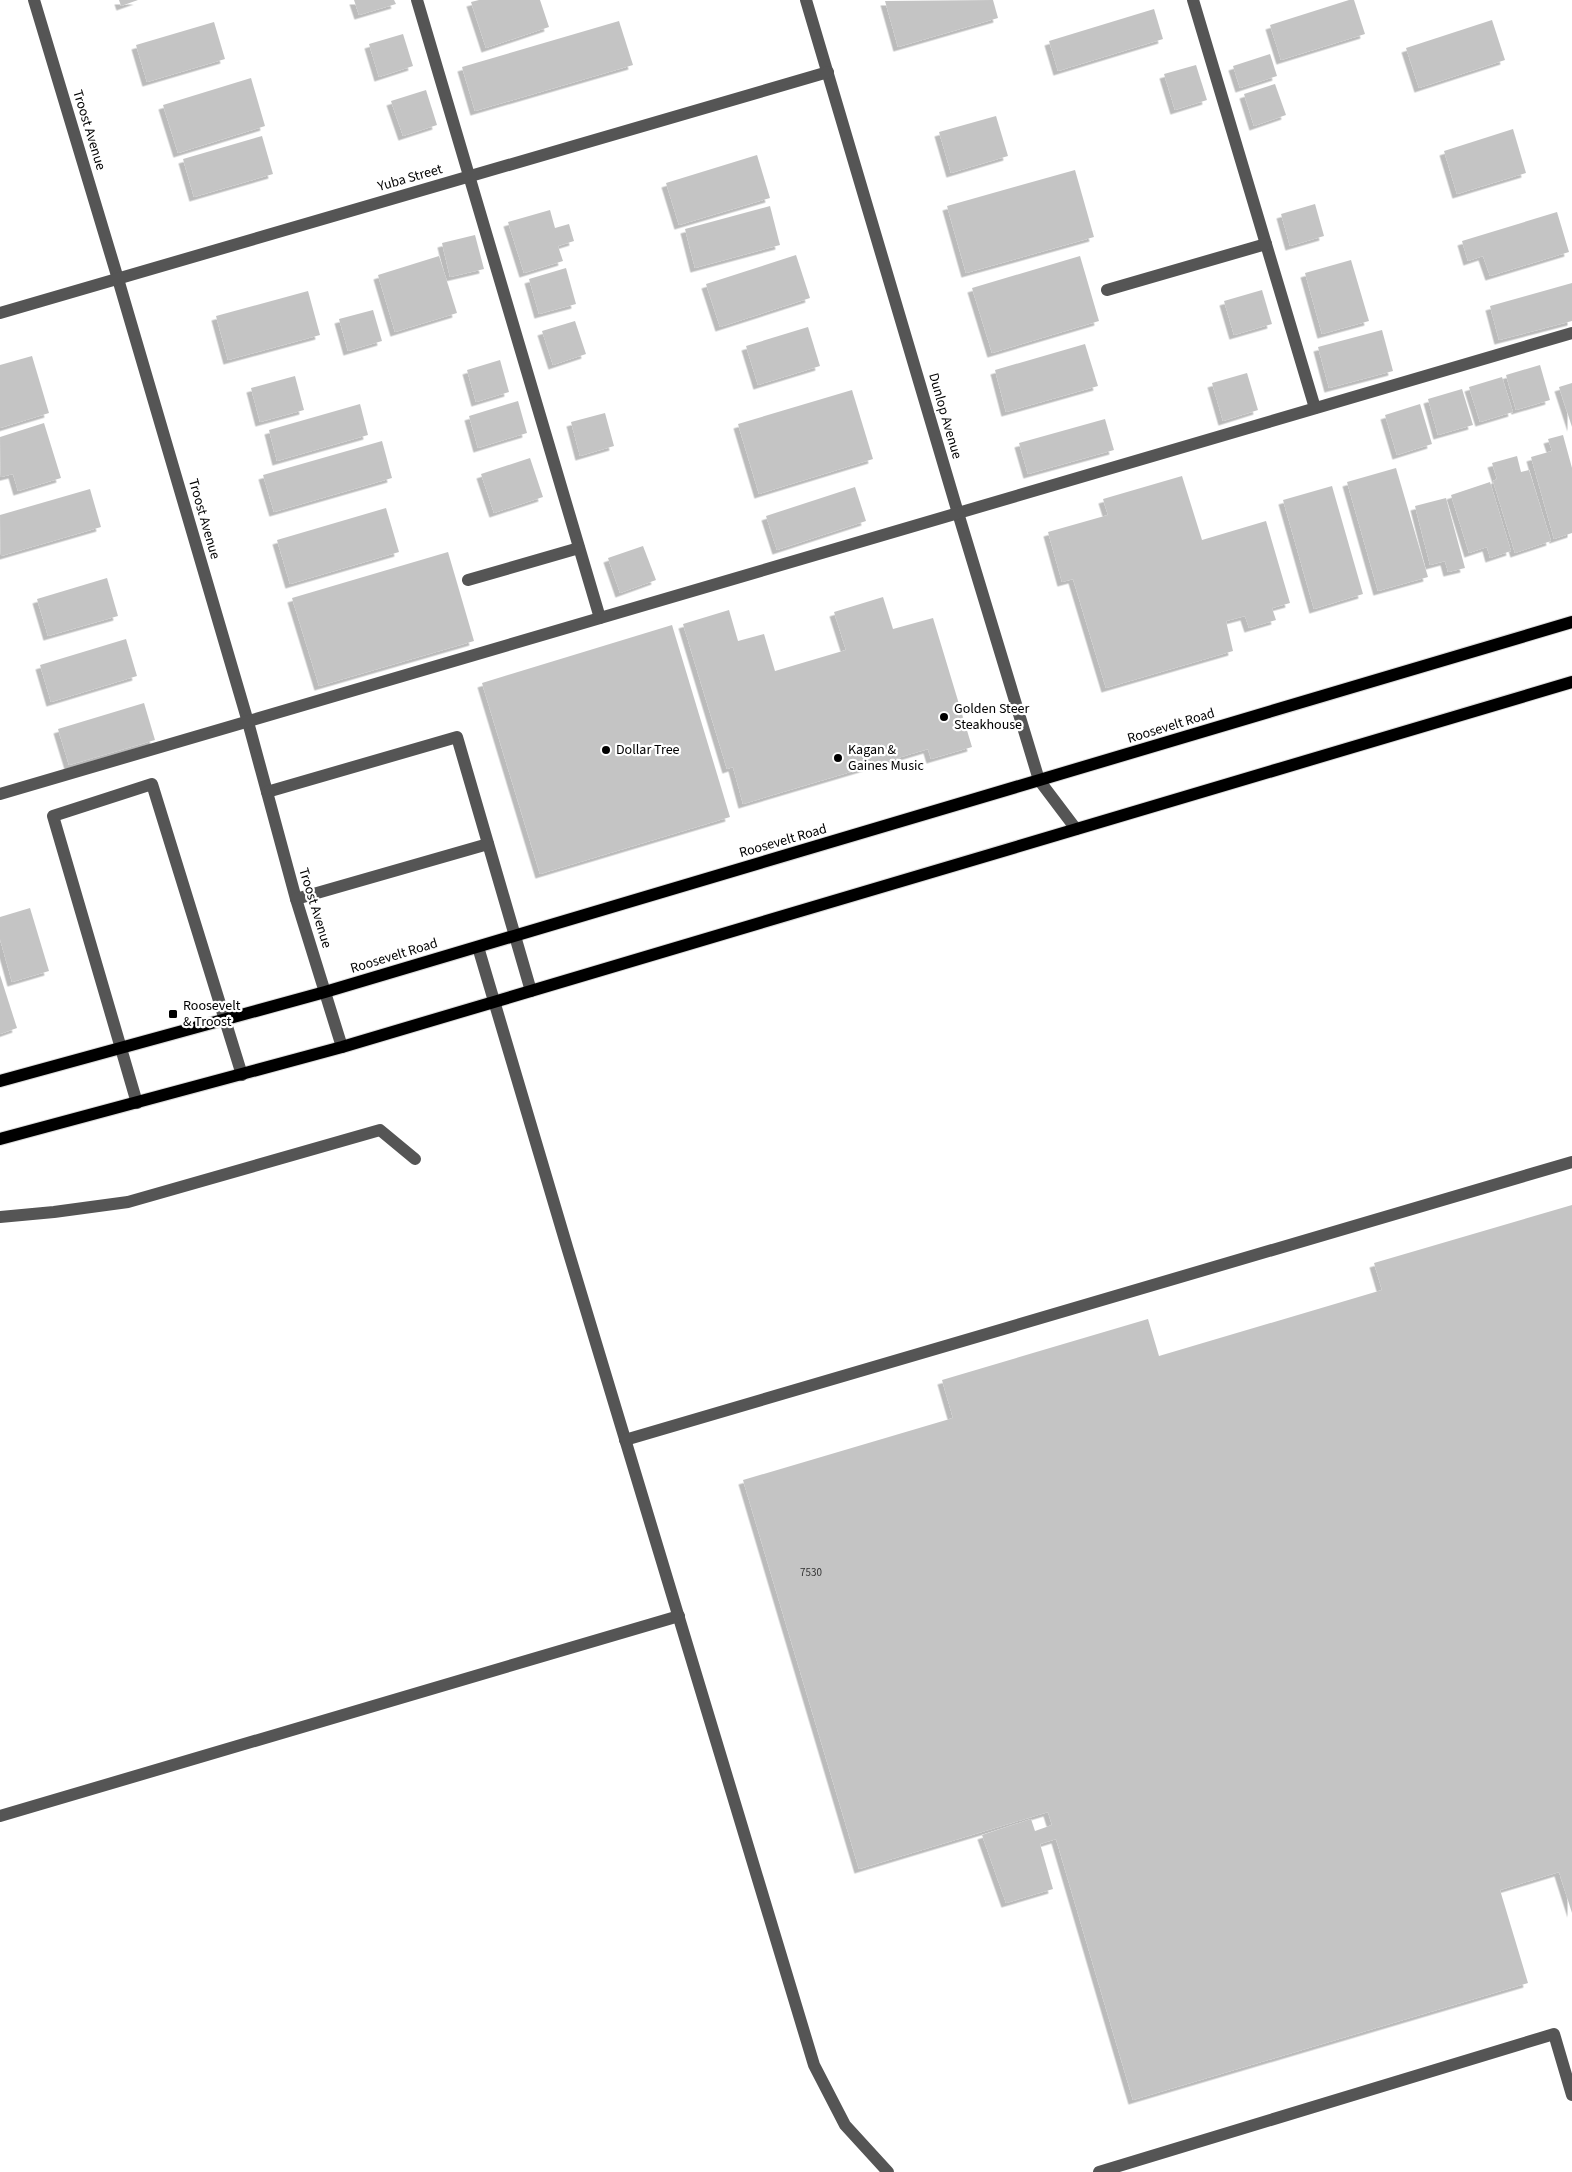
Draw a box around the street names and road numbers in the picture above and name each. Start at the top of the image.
street label: Troost Avenue [67,87,111,173]
street label: Yuba Street [374,159,445,197]
street label: Dunlop Avenue [923,371,967,461]
street label: Troost Avenue [183,476,225,562]
street label: Roosevelt Road [1125,703,1217,749]
street label: Roosevelt Road [737,819,829,863]
street label: Troost Avenue [293,865,337,951]
street label: Roosevelt Road [348,933,440,979]

